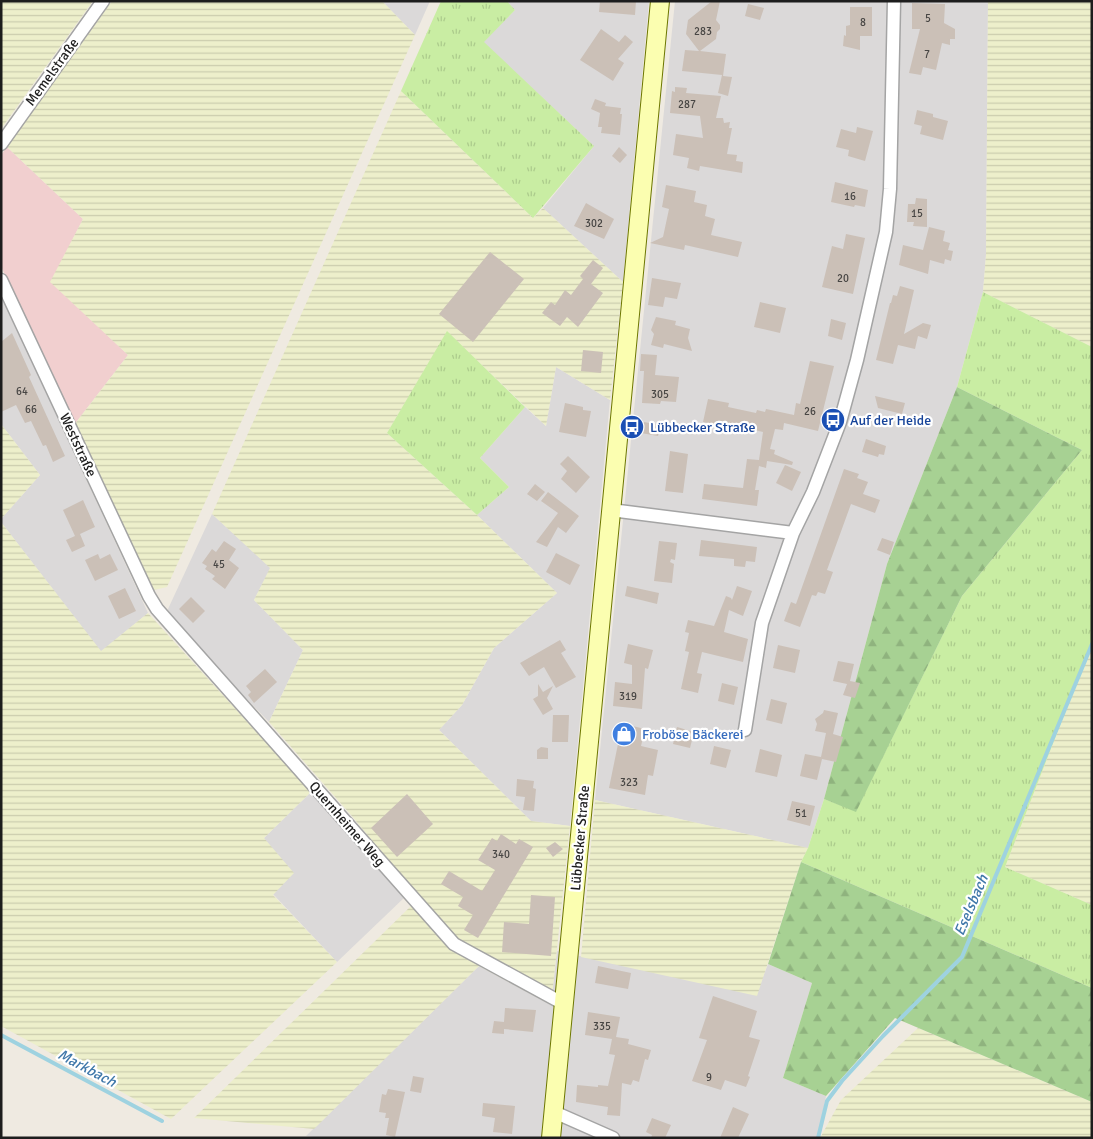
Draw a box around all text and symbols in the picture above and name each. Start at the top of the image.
house number: 5 [925,12,931,25]
house number: 8 [860,16,866,29]
house number: 283 [694,25,712,38]
street label: Memelstraße [22,35,82,109]
house number: 7 [924,48,930,61]
house number: 287 [678,98,696,111]
house number: 16 [844,190,856,203]
house number: 15 [911,207,923,220]
house number: 302 [585,217,603,230]
house number: 20 [837,272,849,285]
house number: 64 [16,385,28,398]
house number: 305 [651,388,669,401]
house number: 66 [25,403,37,416]
house number: 26 [804,405,816,418]
bus stop icon: Auf der Heide [820,407,846,433]
street label: Weststraße [56,410,100,480]
place label: Auf der Heide [850,412,931,429]
bus stop icon: Lübbecker Straße [619,414,645,440]
place label: Lübbecker Straße [650,419,756,436]
house number: 45 [213,558,225,571]
house number: 319 [619,690,637,703]
shop icon: Froböse Bäckerei [611,721,637,747]
place label: Froböse Bäckerei [642,726,744,743]
house number: 323 [620,776,638,789]
street label: Quernheimer Weg [305,778,389,870]
street label: Lübbecker Straße [567,785,593,891]
house number: 51 [795,807,807,820]
house number: 340 [492,848,510,861]
water label: Eselsbach [950,871,992,938]
house number: 335 [593,1020,611,1033]
water label: Markbach [55,1045,120,1091]
house number: 9 [706,1071,712,1084]

